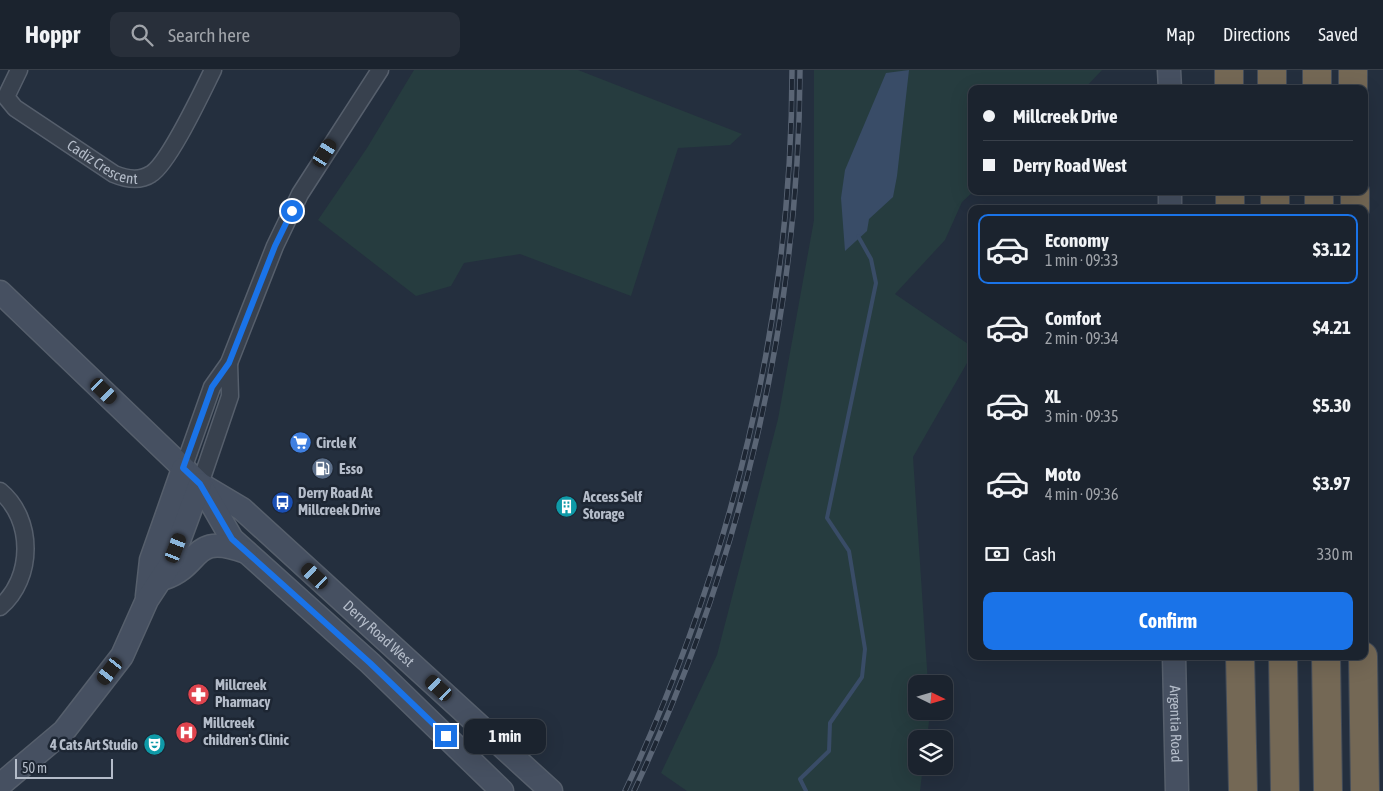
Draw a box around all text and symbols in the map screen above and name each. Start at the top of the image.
search box [110,12,460,57]
text: Hoppr [25,21,80,48]
icon: search [128,21,156,49]
text: Search here [168,24,250,46]
text: Map [1166,24,1195,45]
text: Directions [1223,24,1290,45]
text: Saved [1318,24,1358,45]
text: Millcreek Drive [1013,105,1118,127]
street label: Cadiz Crescent [64,136,138,187]
car [310,136,339,170]
text: Derry Road West [1013,154,1127,176]
route start [281,200,303,222]
icon: car [985,227,1030,272]
text: Economy [1045,229,1109,251]
text: $3.12 [1313,238,1351,260]
text: 1 min · 09:33 [1045,251,1118,269]
icon: car [985,305,1030,350]
text: Comfort [1045,307,1101,329]
text: $4.21 [1313,316,1351,338]
text: 2 min · 09:34 [1045,329,1118,347]
car [87,375,120,407]
icon: car [985,383,1030,428]
text: XL [1045,385,1061,407]
text: $5.30 [1313,394,1351,416]
text: 3 min · 09:35 [1045,407,1118,425]
supermarket icon: Circle K [288,431,312,455]
place label: Circle K [316,434,357,451]
fuel station icon: Esso [311,457,335,481]
place label: Esso [339,460,363,477]
icon: car [985,461,1030,506]
text: Moto [1045,463,1081,485]
text: $3.97 [1313,472,1351,494]
place label: Derry Road At Millcreek Drive [298,484,381,518]
text: 4 min · 09:36 [1045,485,1118,503]
place label: Access Self Storage [582,488,643,522]
bus stop icon: Derry Road At Millcreek Drive [270,490,294,514]
building icon: Access Self Storage [555,494,579,518]
car [163,531,188,565]
icon: cash [983,540,1011,568]
text: Cash [1023,543,1056,565]
text: 330 m [1317,545,1353,563]
car [298,560,331,592]
button: Confirm [983,592,1353,650]
street label: Derry Road West [340,597,418,670]
car [94,655,125,687]
car [422,672,455,704]
north arrow [908,675,952,720]
map controls [908,675,953,775]
place label: Millcreek Pharmacy [215,676,271,710]
pharmacy icon: Millcreek Pharmacy [187,682,211,706]
street label: Argentia Road [1167,685,1185,763]
place label: Millcreek children's Clinic [203,714,289,748]
callout: 1 min [464,718,546,754]
hospital icon: Millcreek children's Clinic [175,720,199,744]
route end [435,725,457,747]
text: 1 min [489,727,521,745]
button: layers [908,730,953,775]
theatre icon: 4 Cats Art Studio [142,733,166,757]
place label: 4 Cats Art Studio [49,736,138,753]
scale bar [15,756,112,779]
text: 50 m [22,760,47,776]

